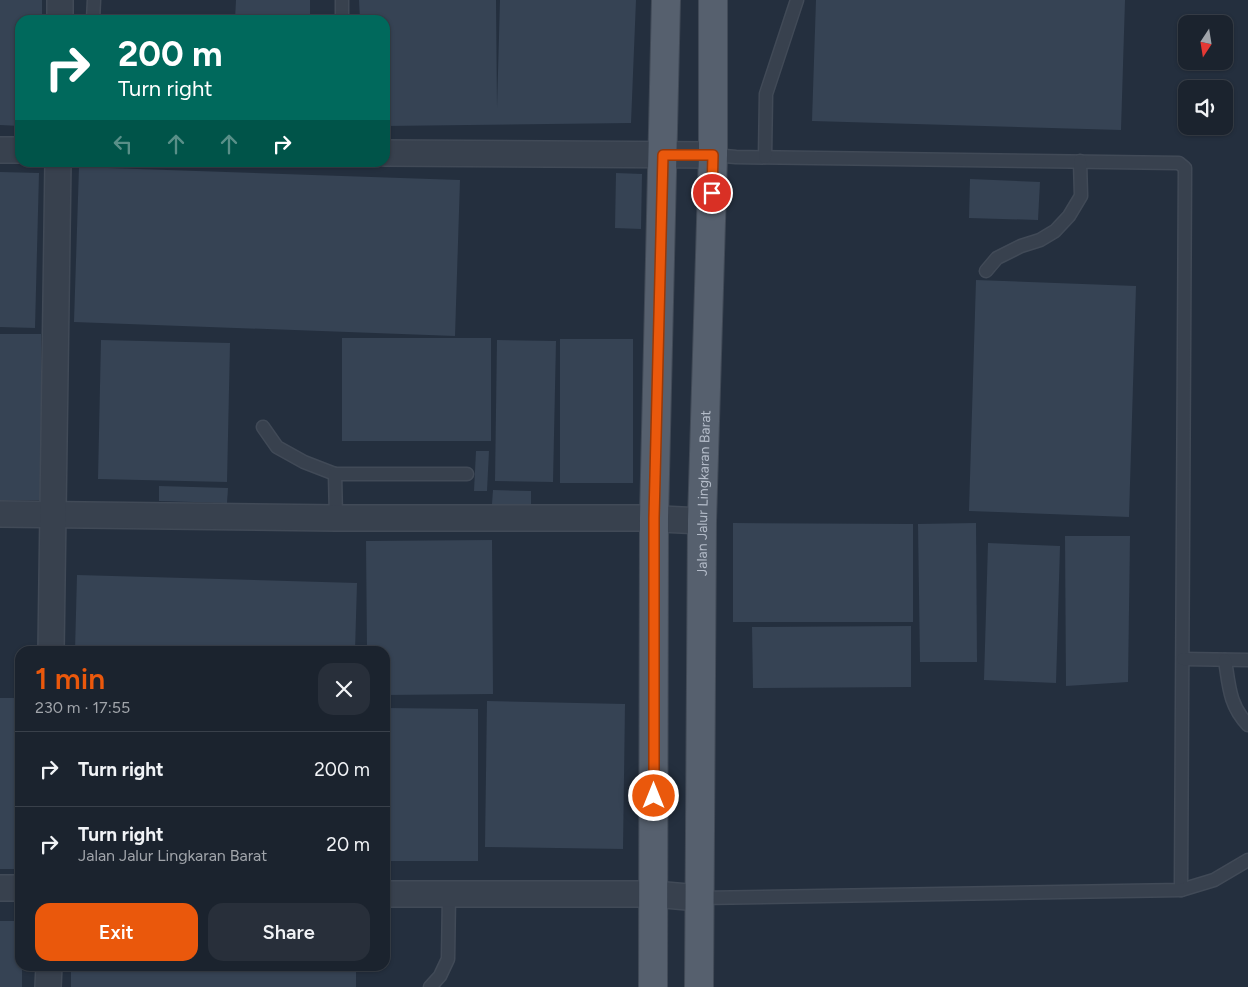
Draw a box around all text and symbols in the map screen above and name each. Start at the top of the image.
north arrow [1178,15,1232,70]
map controls [1178,15,1233,135]
text: 200 m [118,33,222,75]
icon: right [35,35,100,100]
text: Turn right [118,75,213,102]
button: sound [1178,80,1233,135]
icon: left [109,130,137,158]
icon: ahead [162,130,190,158]
icon: ahead [215,130,243,158]
icon: right [268,130,296,158]
pin [691,172,733,214]
icon: arrive [698,179,726,207]
street label: Jalan Jalur Lingkaran Barat [693,410,714,576]
text: 1 min [35,660,105,697]
button: close [318,663,370,715]
text: 230 m · 17:55 [35,698,130,717]
icon: right [35,755,63,783]
text: Turn right [78,758,164,781]
text: 200 m [314,758,370,781]
position arrow [627,769,679,821]
text: Turn right [78,823,164,846]
icon: right [35,830,63,858]
text: 20 m [326,833,370,856]
text: Jalan Jalur Lingkaran Barat [78,846,267,865]
button: Exit [35,903,198,961]
button: Share [208,903,370,961]

